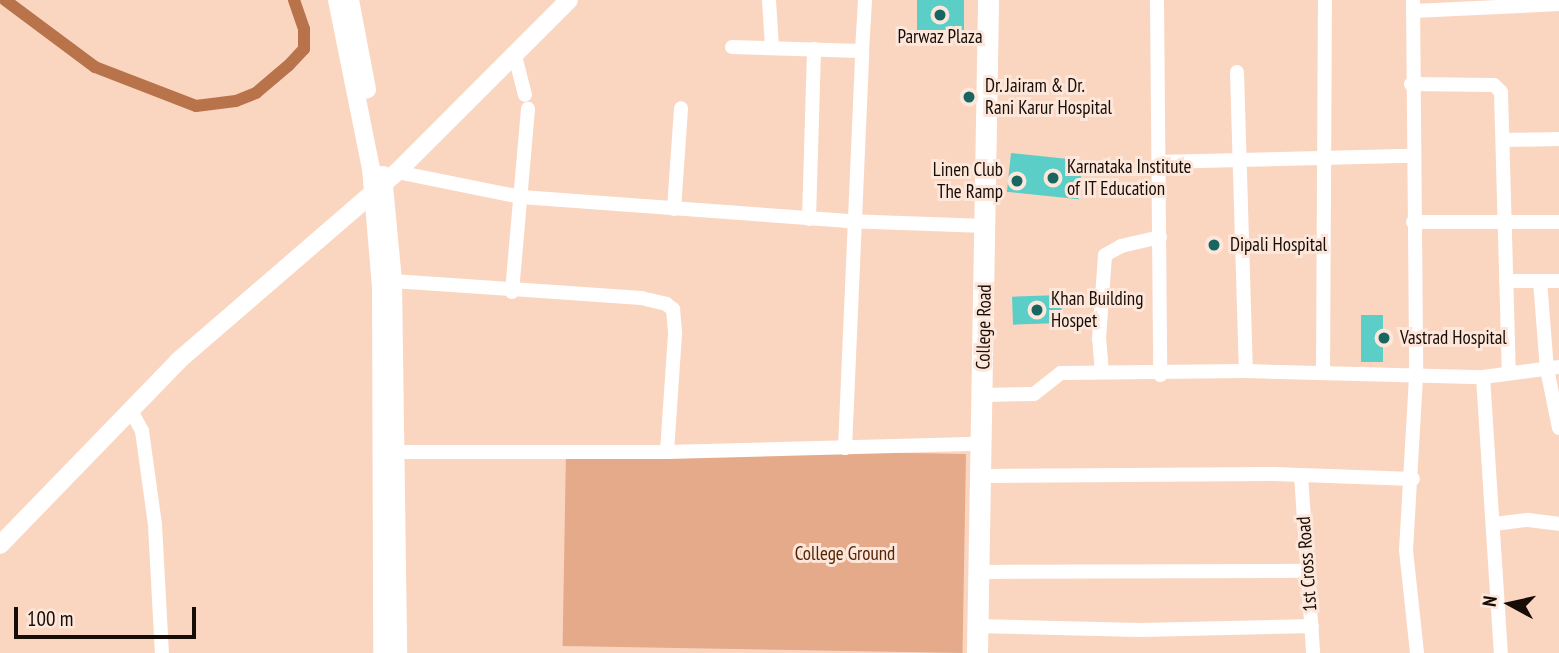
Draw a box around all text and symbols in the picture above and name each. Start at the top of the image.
marker: Parwaz Plaza [932,7,948,23]
place label: Parwaz Plaza [897,26,983,48]
place label: Dr. Jairam & Dr. Rani Karur Hospital [985,75,1112,119]
marker: Dr. Jairam & Dr. Rani Karur Hospital [959,87,979,107]
place label: Karnataka Institute of IT Education [1067,156,1191,200]
place label: Linen Club The Ramp [933,159,1003,203]
marker: Karnataka Institute of IT Education [1045,170,1061,186]
marker: Linen Club The Ramp [1009,173,1025,189]
place label: Dipali Hospital [1230,234,1327,256]
marker: Dipali Hospital [1204,235,1224,255]
street label: College Road [972,284,996,370]
place label: Khan Building Hospet [1051,288,1143,332]
marker: Khan Building Hospet [1029,302,1045,318]
place label: Vastrad Hospital [1400,327,1507,349]
marker: Vastrad Hospital [1374,328,1394,348]
street label: 1st Cross Road [1292,516,1322,612]
park label: College Ground [795,543,895,565]
north arrow [1475,569,1545,639]
scale bar [18,594,200,638]
text: N [1477,594,1502,608]
text: 100 m [27,605,73,632]

